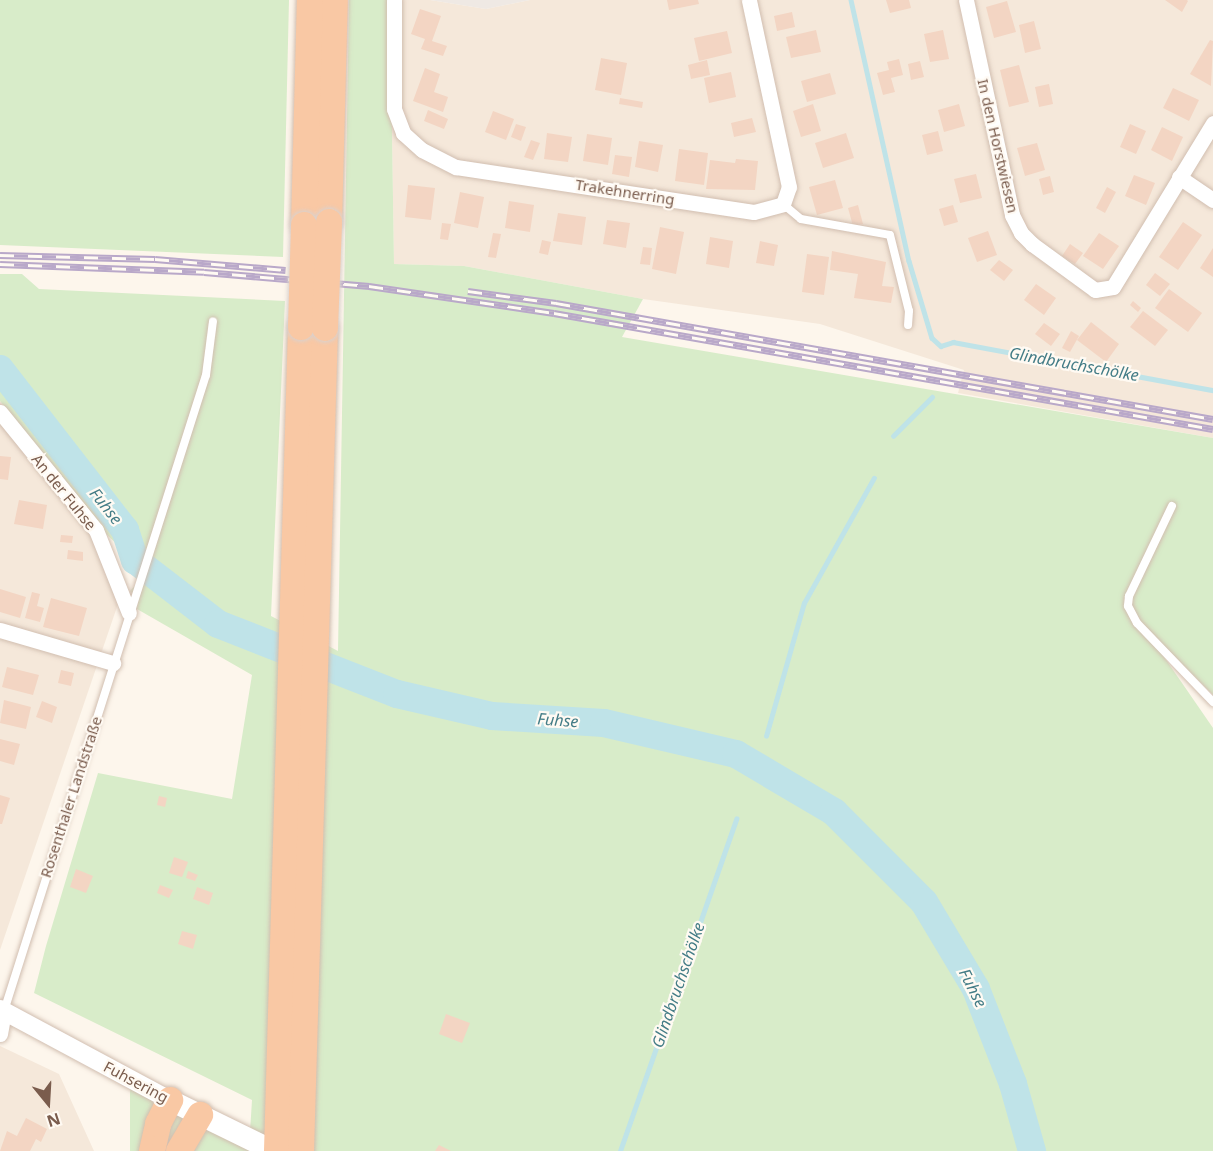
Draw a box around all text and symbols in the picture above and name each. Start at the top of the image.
street label: In den Horstwiesen [974,77,1022,215]
street label: Trakehnerring [574,175,676,209]
water label: Glindbruchschölke [1008,343,1140,385]
street label: An der Fuhse [28,450,100,534]
water label: Fuhse [86,484,126,528]
water label: Fuhse [537,709,579,731]
street label: Rosenthaler Landstraße [36,714,106,880]
water label: Glindbruchschölke [648,920,708,1050]
water label: Fuhse [955,965,991,1011]
street label: Fuhsering [101,1057,171,1107]
north arrow [18,1073,78,1133]
text: N [44,1108,63,1133]

